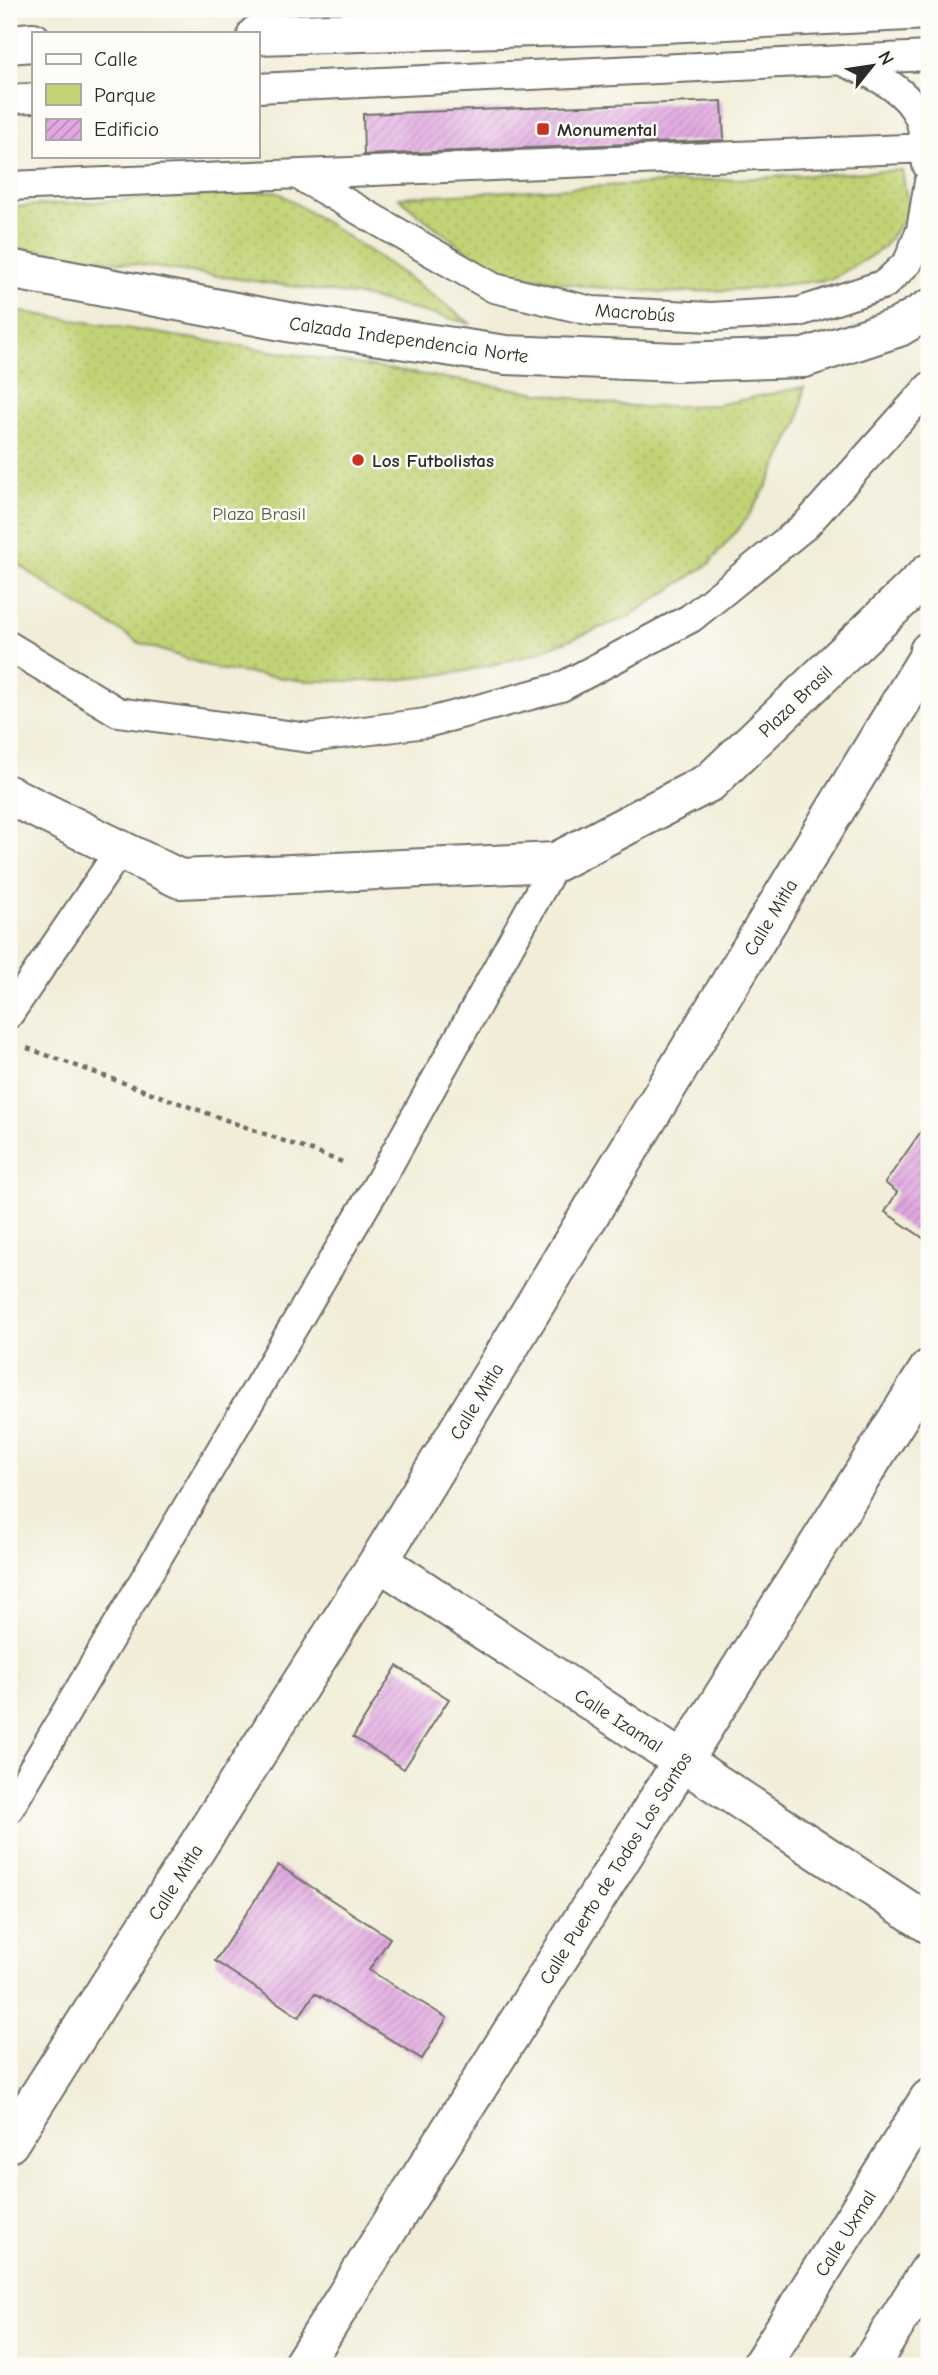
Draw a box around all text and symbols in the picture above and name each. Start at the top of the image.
legend [32,32,259,158]
north arrow [836,32,906,102]
text: Calle [94,47,137,71]
text: N [873,47,898,69]
text: Parque [94,83,156,107]
text: Edificio [94,117,159,141]
place label: Monumental [557,119,657,141]
marker: Monumental [535,121,551,137]
street label: Macrobús [594,299,676,327]
street label: Calzada Independencia Norte [288,312,530,368]
place label: Los Futbolistas [372,450,494,472]
marker: Los Futbolistas [350,452,366,468]
park label: Plaza Brasil [212,503,306,525]
street label: Plaza Brasil [754,661,837,742]
street label: Calle Mitla [739,875,802,960]
street label: Calle Mitla [445,1359,508,1444]
street label: Calle Izamal [570,1684,667,1757]
street label: Calle Puerto de Todos Los Santos [535,1748,697,1989]
street label: Calle Mitla [144,1841,208,1925]
street label: Calle Uxmal [811,2186,881,2281]

